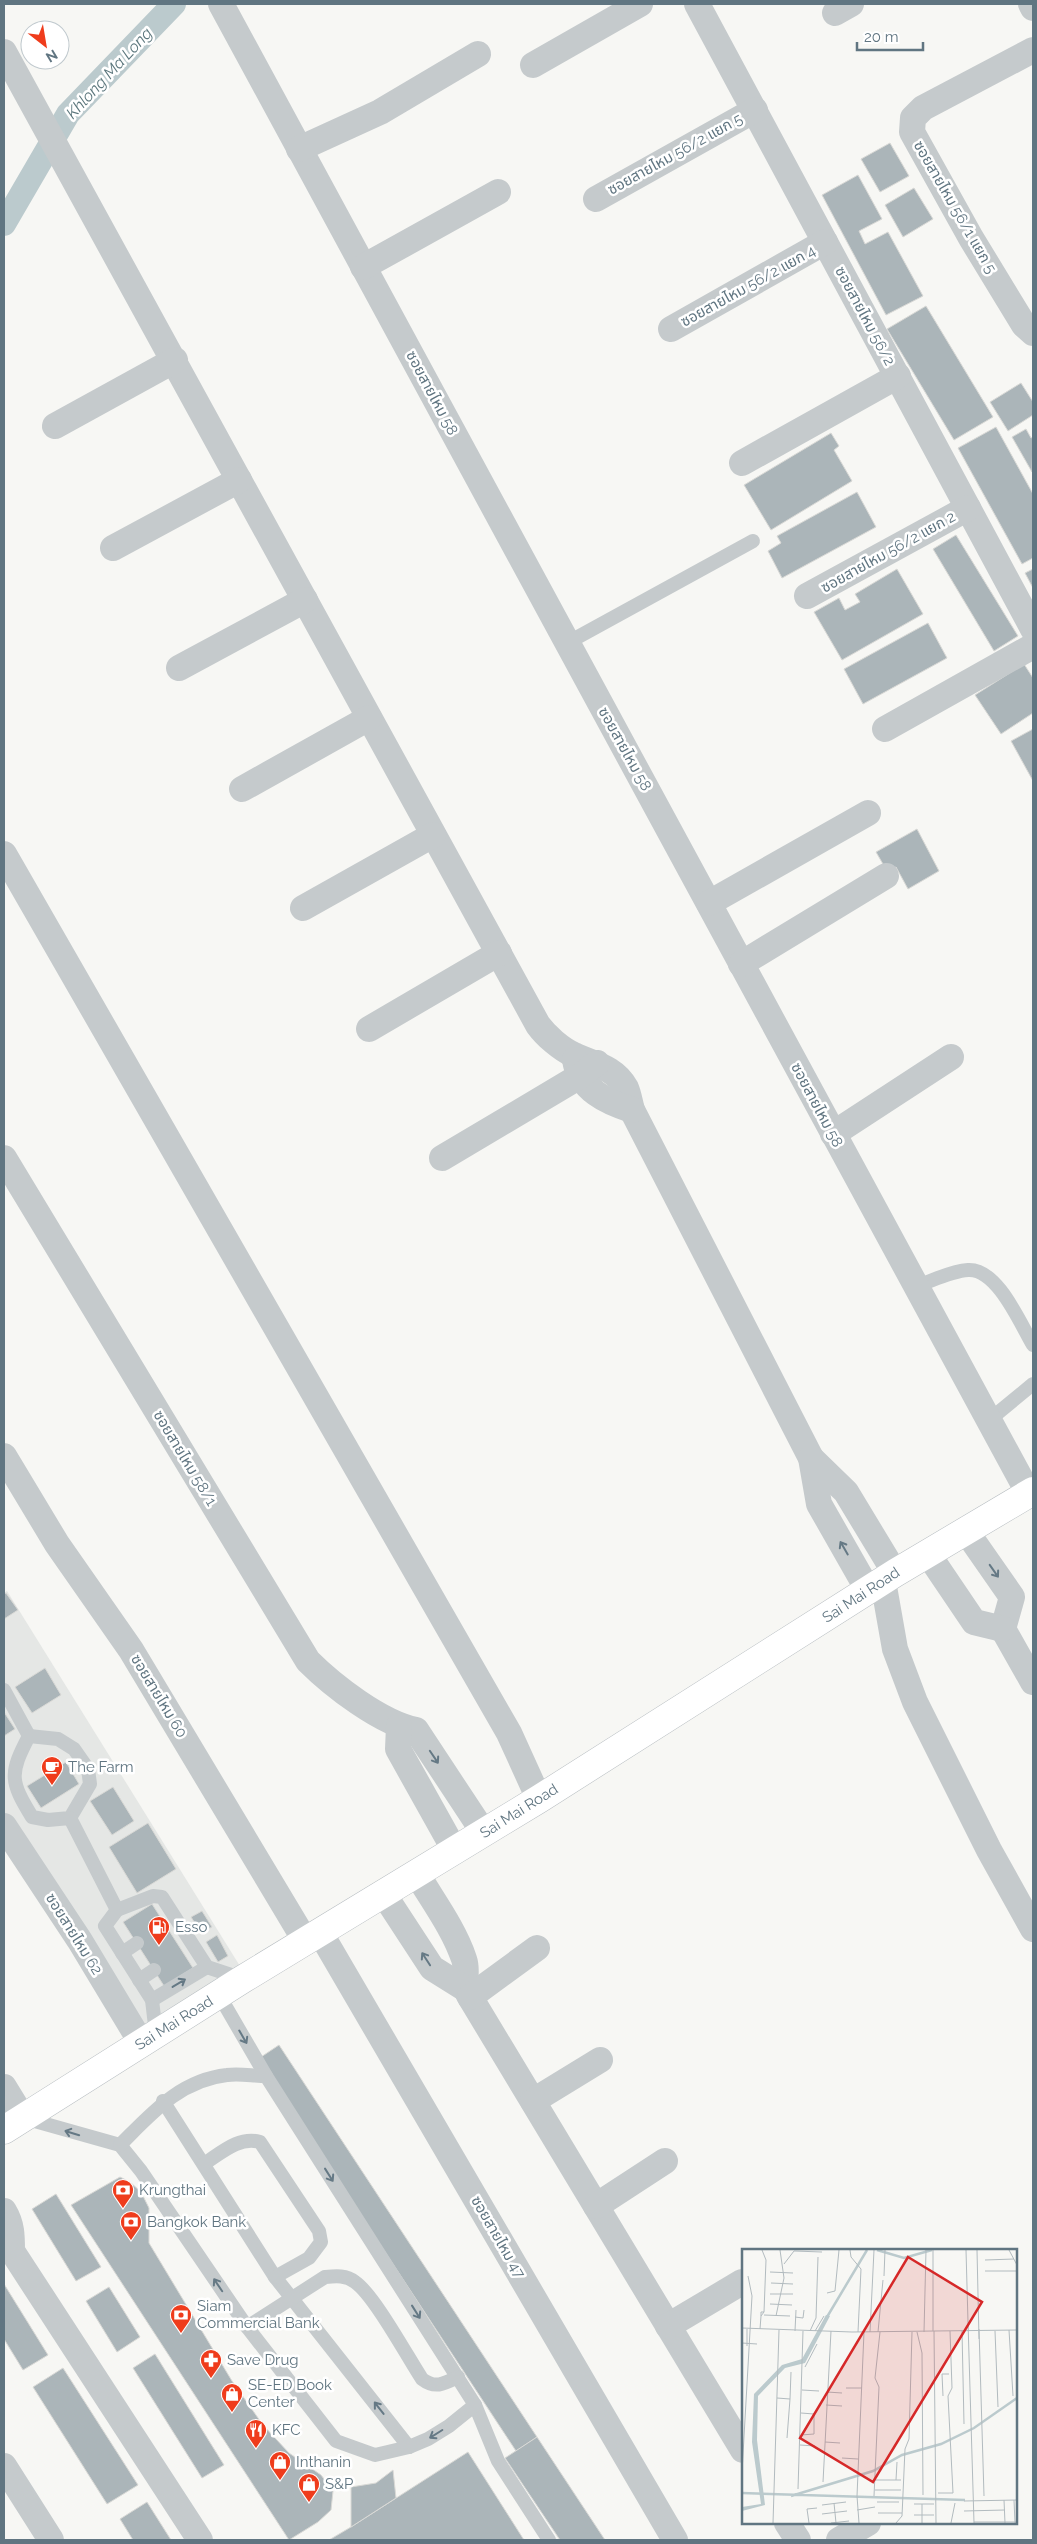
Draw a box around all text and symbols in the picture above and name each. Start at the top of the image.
north arrow [20,20,70,70]
scale bar [857,20,923,52]
water label: Khlong Ma Long [62,23,156,122]
text: 20 m [864,28,899,46]
text: N [43,47,60,66]
street label: ซอยสายไหม 56/2 แยก 5 [604,109,746,199]
street label: ซอยสายไหม 56/1 แยก 5 [910,138,1000,276]
street label: ซอยสายไหม 56/2 แยก 4 [677,241,819,331]
street label: ซอยสายไหม 56/2 [831,263,899,369]
street label: ซอยสายไหม 58 [402,348,462,438]
street label: ซอยสายไหม 56/2 แยก 2 [818,507,959,596]
street label: ซอยสายไหม 58 [595,704,655,794]
street label: ซอยสายไหม 58 [787,1060,847,1150]
street label: ซอยสายไหม 58/1 [149,1407,221,1509]
one-way arrow [839,1541,849,1556]
street label: Sai Mai Road [819,1563,903,1627]
one-way arrow [989,1564,999,1578]
street label: ซอยสายไหม 60 [127,1651,191,1741]
one-way arrow [429,1749,439,1763]
cafe icon: The Farm [40,1755,64,1786]
place label: The Farm [68,1758,134,1776]
street label: Sai Mai Road [477,1780,561,1842]
street label: ซอยสายไหม 62 [42,1890,106,1978]
fuel station icon: Esso [147,1915,171,1946]
place label: Esso [175,1918,208,1936]
one-way arrow [421,1952,432,1966]
one-way arrow [172,1978,186,1988]
street label: Sai Mai Road [132,1992,216,2054]
one-way arrow [239,2030,249,2044]
one-way arrow [65,2127,81,2137]
one-way arrow [324,2168,334,2182]
bank icon: Krungthai [111,2178,135,2209]
place label: Krungthai [139,2181,206,2199]
street label: ซอยสายไหม 47 [467,2193,529,2281]
bank icon: Bangkok Bank [119,2210,143,2241]
place label: Bangkok Bank [147,2213,246,2231]
inset map [742,2249,1017,2524]
one-way arrow [213,2278,223,2292]
place label: Siam Commercial Bank [197,2297,320,2332]
bank icon: Siam Commercial Bank [169,2303,193,2334]
one-way arrow [412,2305,422,2319]
pharmacy icon: Save Drug [199,2348,223,2379]
place label: Save Drug [227,2351,299,2369]
place label: SE-ED Book Center [248,2376,332,2411]
shop icon: SE-ED Book Center [220,2382,244,2413]
one-way arrow [373,2402,384,2415]
restaurant icon: KFC [244,2418,268,2449]
place label: KFC [272,2421,301,2439]
one-way arrow [430,2429,444,2439]
shop icon: Inthanin [268,2450,292,2481]
place label: Inthanin [296,2453,351,2471]
shop icon: S&P [297,2472,321,2503]
place label: S&P [325,2475,353,2493]

